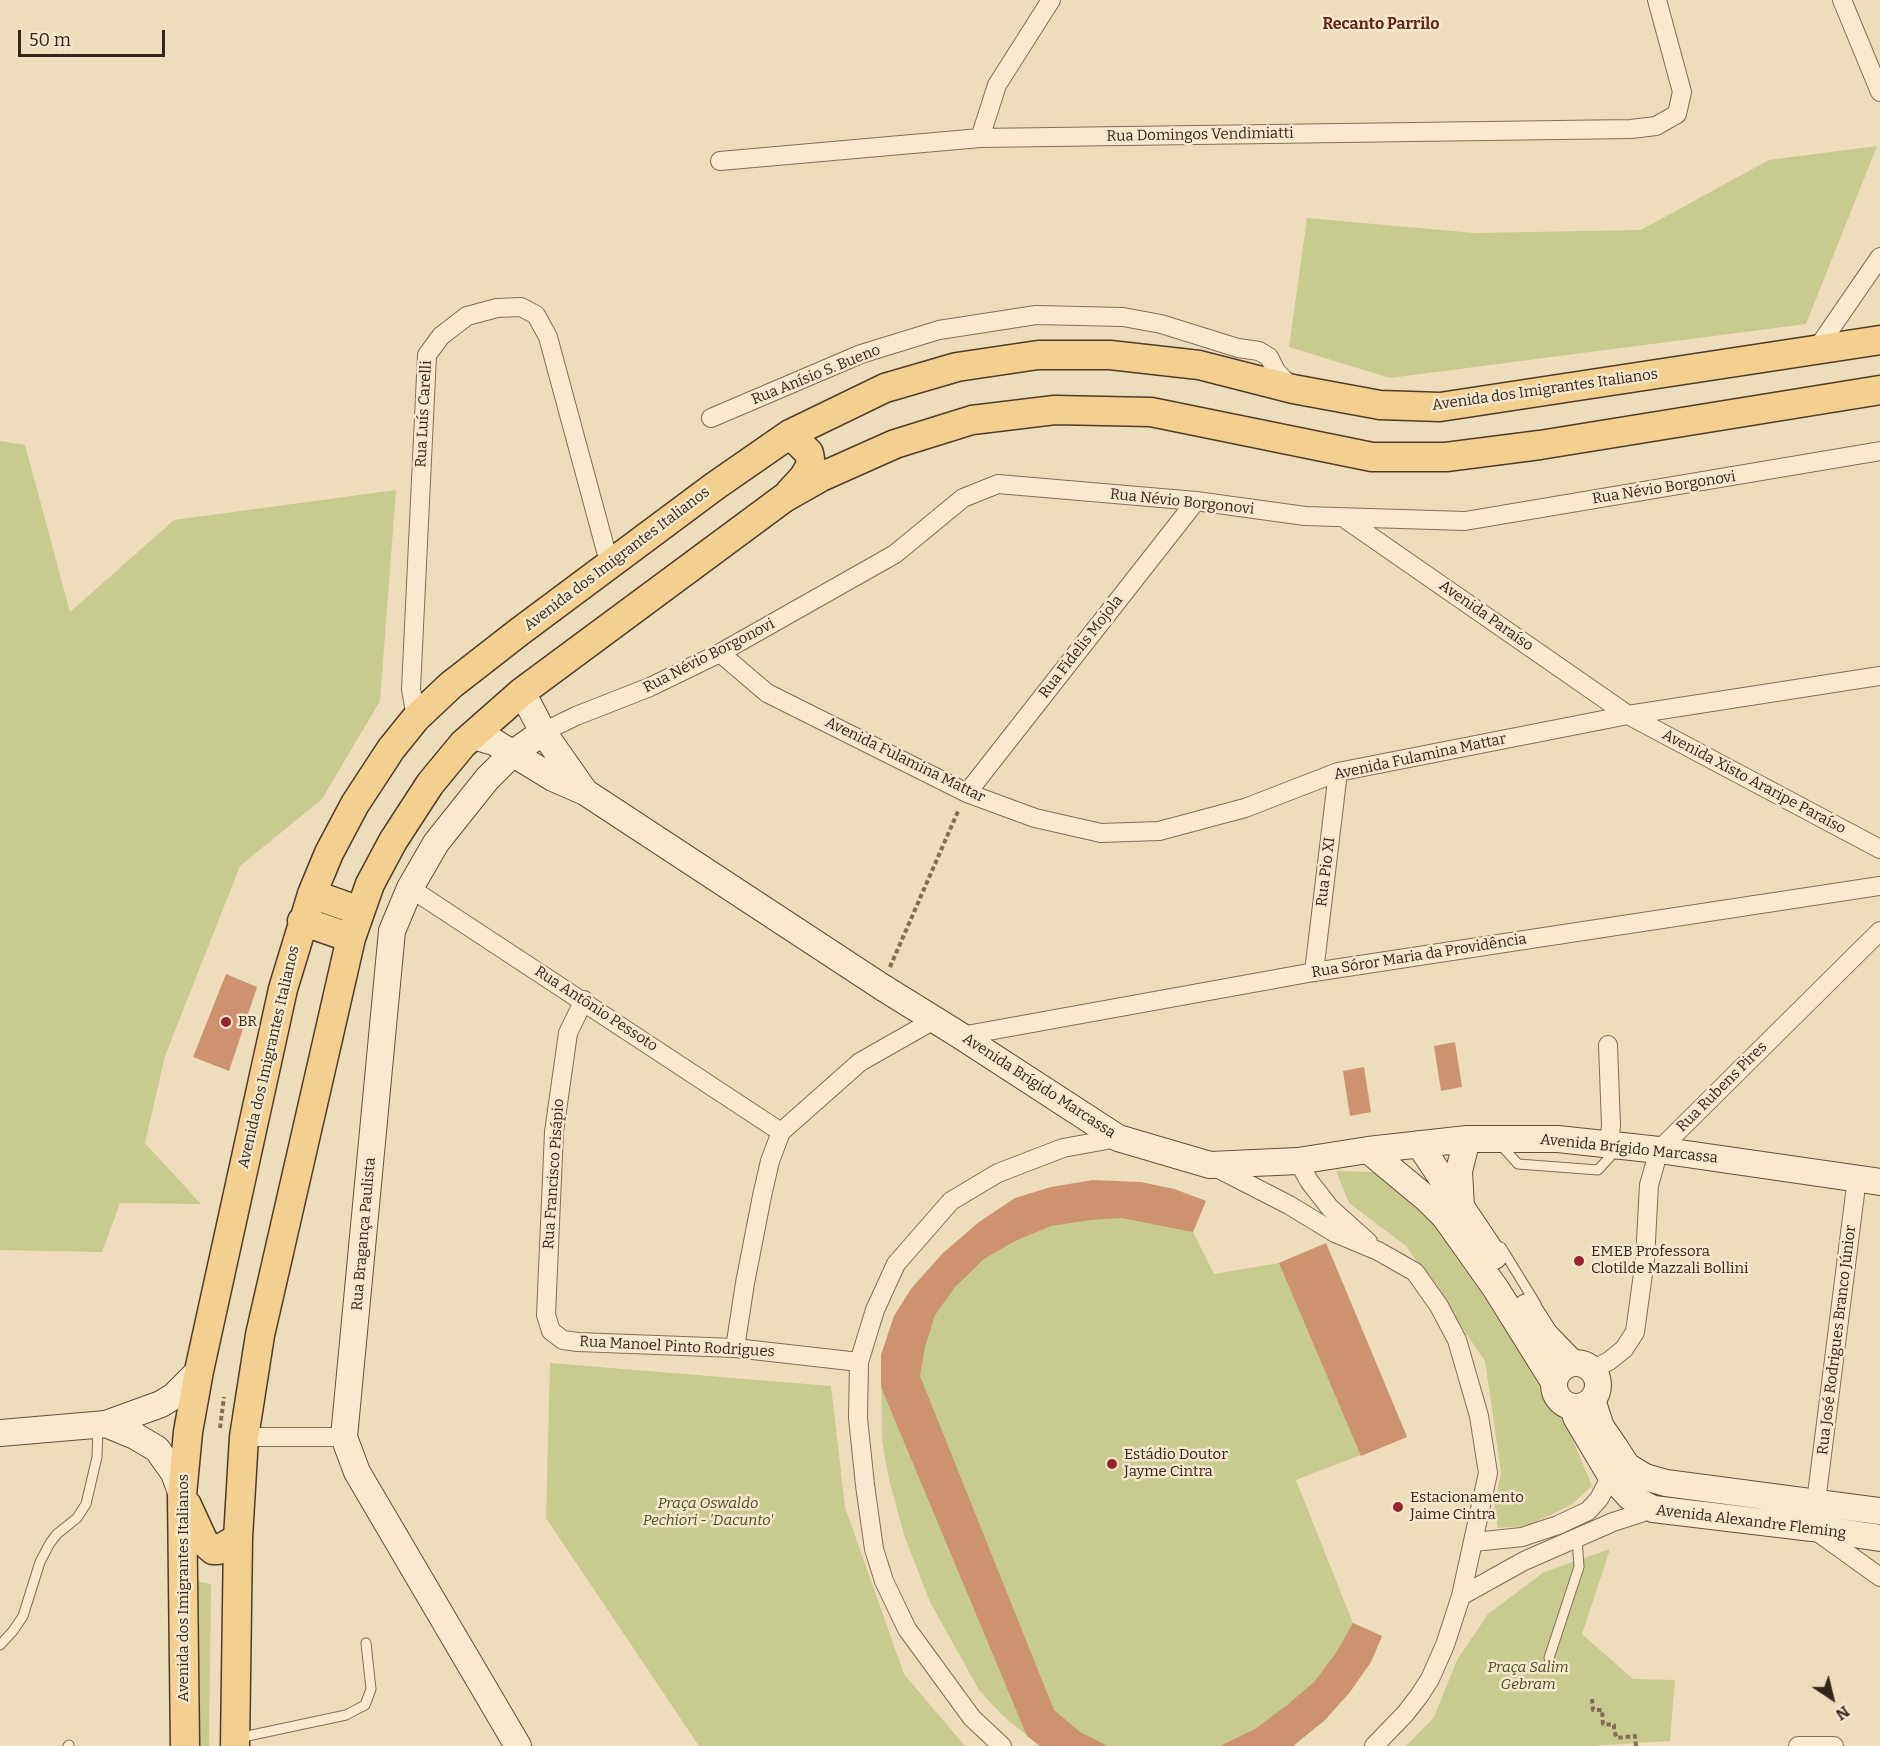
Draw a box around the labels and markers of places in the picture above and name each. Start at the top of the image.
place label: BR [238,1013,257,1031]
marker: BR [219,1015,233,1029]
place label: EMEB Professora Clotilde Mazzali Bollini [1591,1243,1748,1278]
marker: EMEB Professora Clotilde Mazzali Bollini [1572,1254,1586,1268]
place label: Estádio Doutor Jayme Cintra [1124,1446,1228,1481]
marker: Estádio Doutor Jayme Cintra [1105,1457,1119,1471]
place label: Estacionamento Jaime Cintra [1410,1489,1524,1524]
marker: Estacionamento Jaime Cintra [1391,1500,1405,1514]

